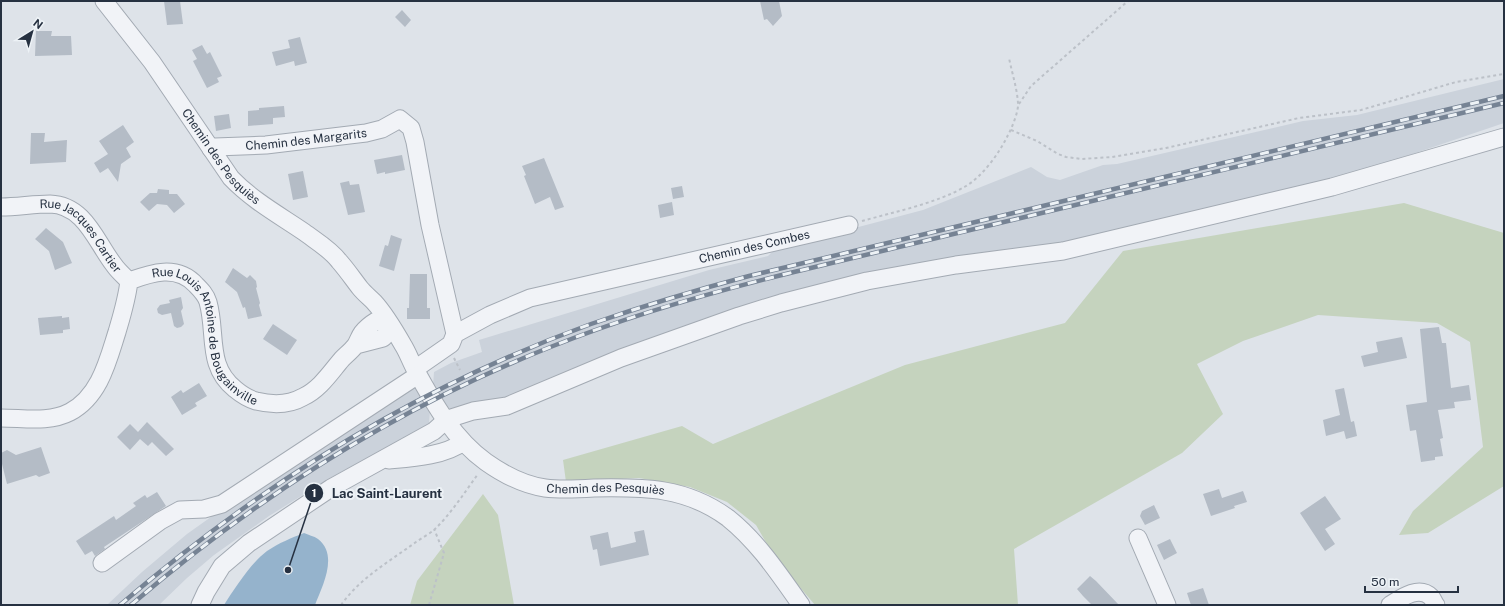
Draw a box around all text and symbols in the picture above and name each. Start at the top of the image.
north arrow [12,12,52,52]
text: N [31,17,45,31]
street label: Chemin des Pesquiès [179,106,263,207]
street label: Chemin des Margarits [245,126,368,153]
street label: Rue Jacques Cartier [39,197,124,276]
street label: Chemin des Combes [697,227,811,266]
street label: Rue Louis Antoine de Bougainville [151,265,260,408]
callout: Lac Saint-Laurent [304,481,451,506]
street label: Chemin des Pesquiès [546,481,666,498]
text: 1 [311,486,317,500]
text: Lac Saint-Laurent [332,486,442,501]
scale bar [1365,568,1458,594]
text: 50 m [1371,575,1399,589]

